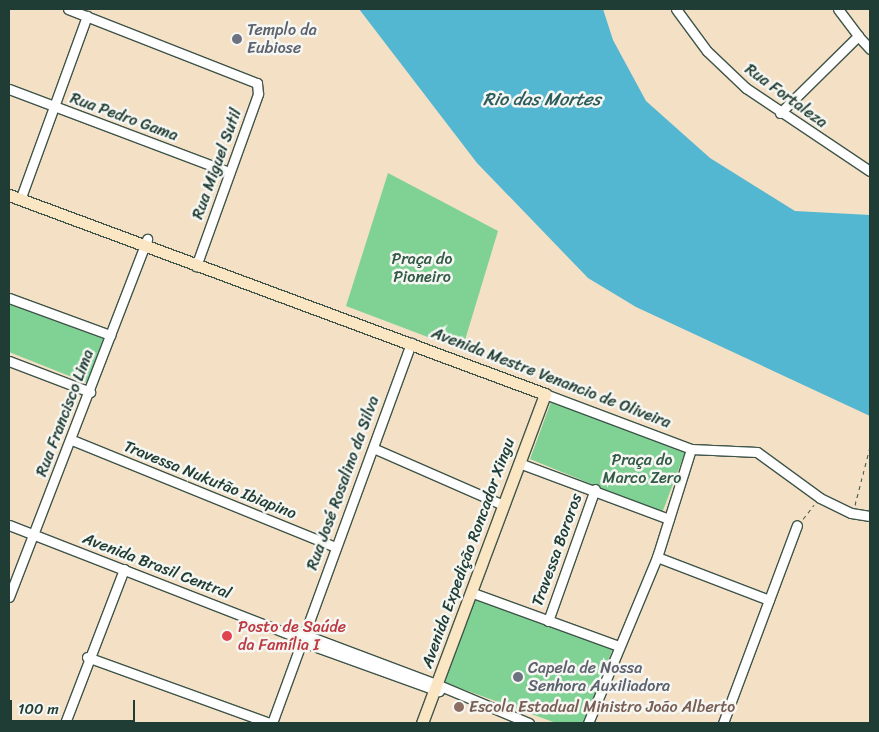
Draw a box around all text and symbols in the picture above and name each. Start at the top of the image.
place label: Templo da Eubiose [247,20,317,58]
marker: Templo da Eubiose [231,33,243,45]
street label: Rua Fortaleza [741,60,831,132]
street label: Rua Pedro Gama [67,88,181,146]
water label: Rio das Mortes [484,88,600,110]
street label: Rua Miguel Sutil [188,106,246,222]
park label: Praça do Pioneiro [391,249,453,287]
street label: Avenida Mestre Venancio de Oliveira [428,323,674,433]
street label: Rua Francisco Lima [32,347,98,479]
street label: Rua José Rosalino da Silva [302,393,384,573]
street label: Avenida Expedição Roncador Xingu [417,435,519,671]
street label: Travessa Nukutão Ibiapino [121,436,299,524]
park label: Praça do Marco Zero [602,450,682,488]
street label: Travessa Bororos [528,491,586,609]
street label: Avenida Brasil Central [80,529,234,603]
place label: Posto de Saúde da Família I [238,617,347,655]
marker: Posto de Saúde da Família I [220,629,234,643]
place label: Capela de Nossa Senhora Auxiliadora [528,658,670,696]
marker: Capela de Nossa Senhora Auxiliadora [512,671,524,683]
scale bar [12,690,138,722]
text: 100 m [18,696,59,722]
place label: Escola Estadual Ministro João Alberto [469,697,736,717]
marker: Escola Estadual Ministro João Alberto [453,701,465,713]

